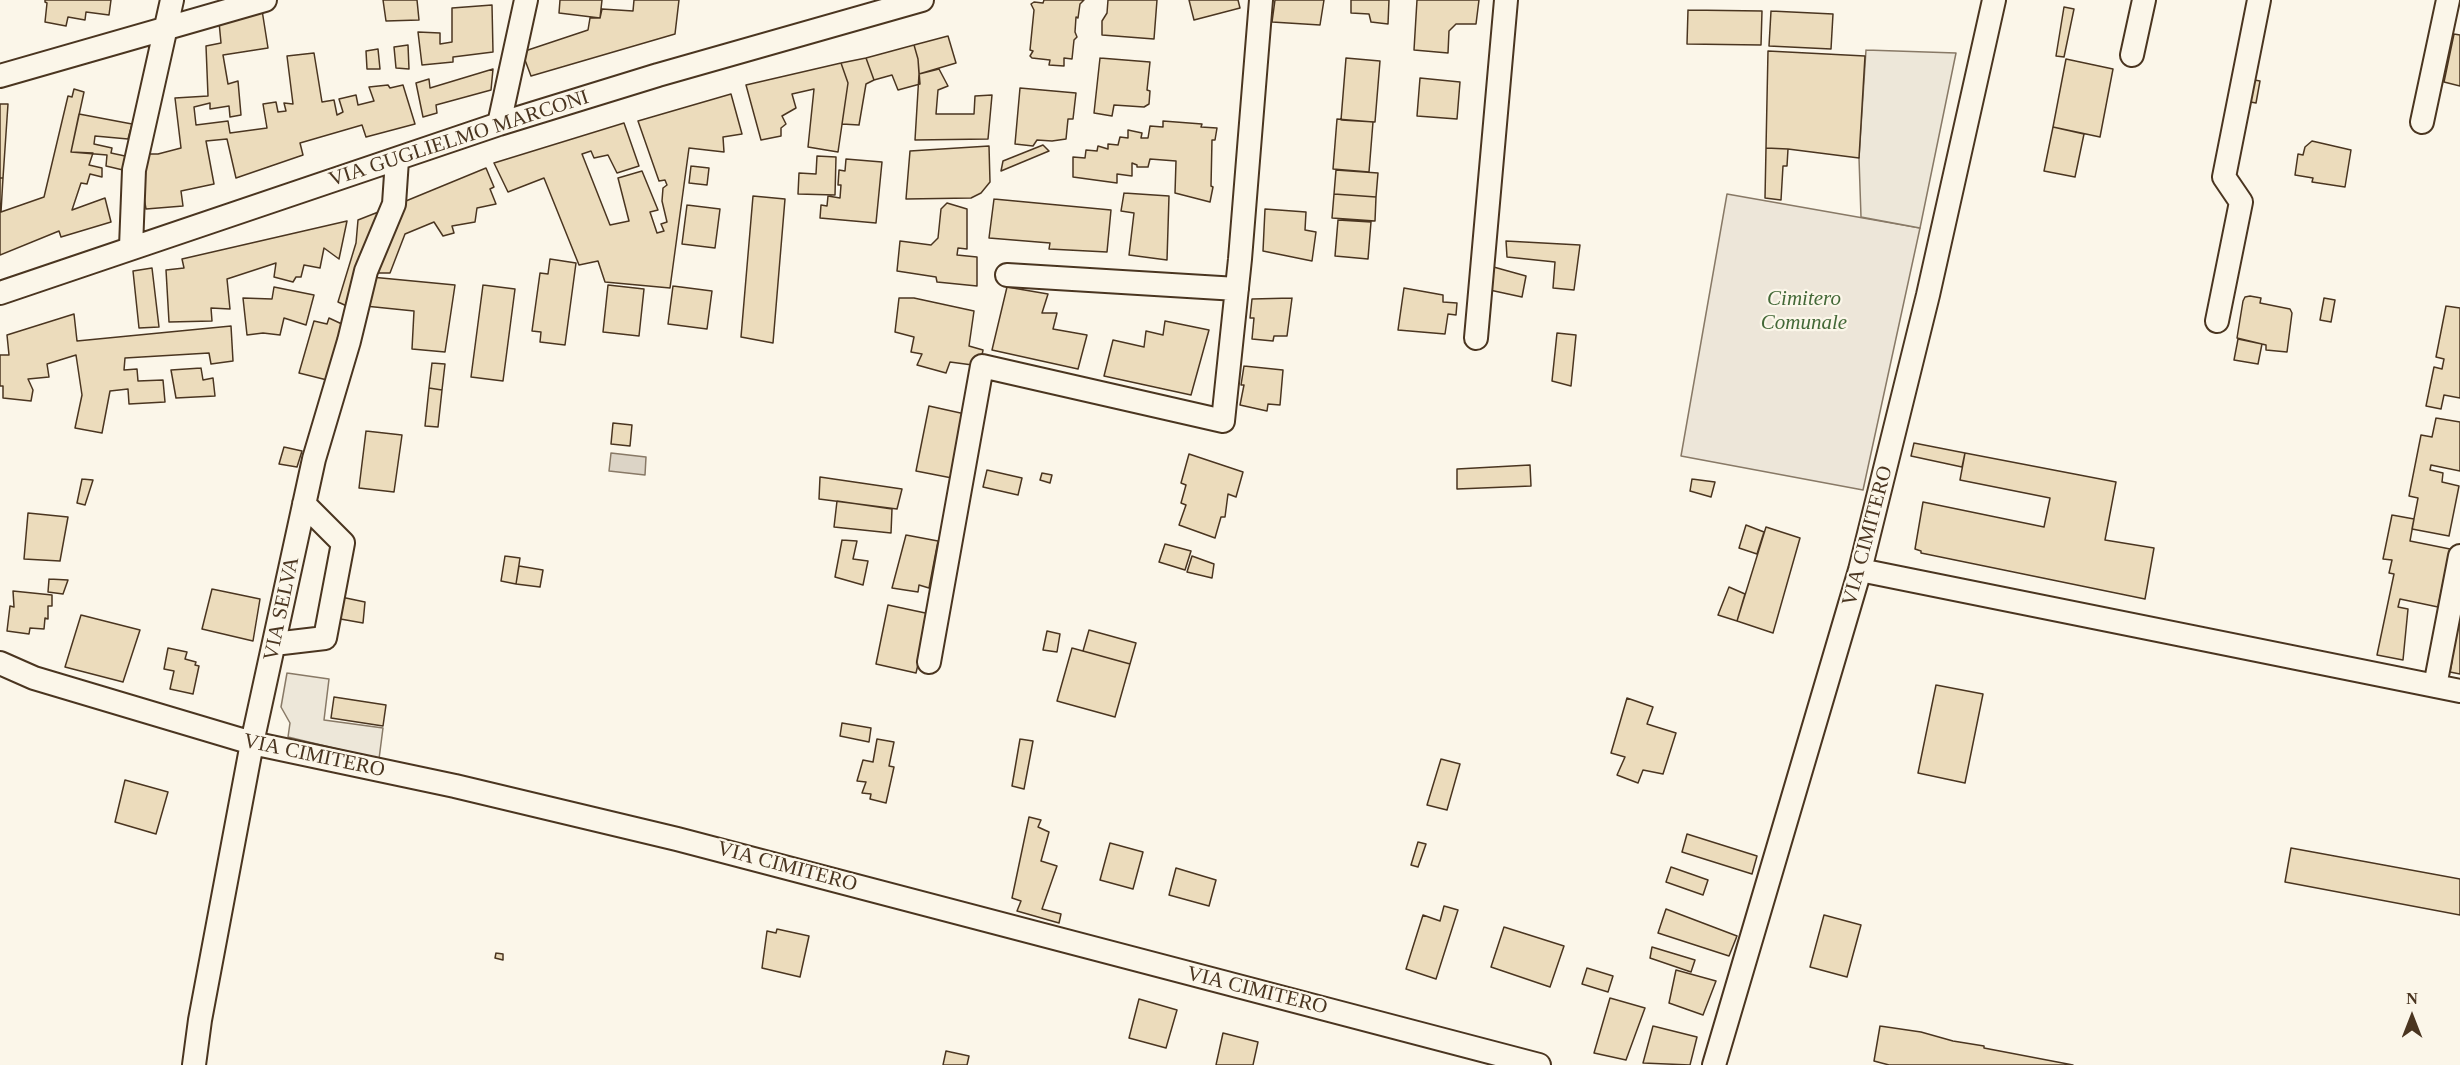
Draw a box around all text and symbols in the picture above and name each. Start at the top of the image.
street label: VIA GUGLIELMO MARCONI [326,85,592,193]
park label: Cimitero Comunale [1761,286,1847,336]
street label: VIA CIMITERO [1837,463,1899,609]
street label: VIA SELVA [259,555,305,663]
street label: VIA CIMITERO [241,729,387,783]
street label: VIA CIMITERO [714,836,860,898]
street label: VIA CIMITERO [1184,961,1330,1021]
north arrow [2382,987,2442,1047]
text: N [2406,990,2418,1007]

